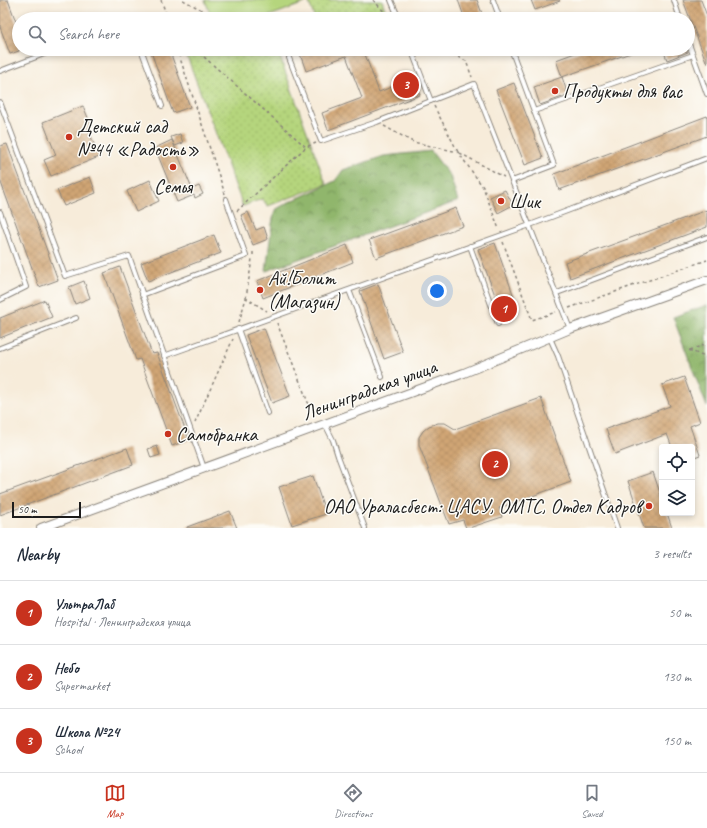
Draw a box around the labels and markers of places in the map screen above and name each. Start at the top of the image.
pin: 3 [393,70,419,100]
place label: Продукты для вас [563,79,683,104]
marker: Продукты для вас [550,86,560,96]
place label: Детский сад №44 «Радость» [77,114,199,162]
marker: Детский сад №44 «Радость» [64,132,74,142]
marker: Семья [168,162,178,172]
place label: Семья [154,174,194,199]
place label: Шик [509,189,542,214]
marker: Шик [496,196,506,206]
place label: Ай!Болит (Магазин) [268,266,341,314]
marker: Ай!Болит (Магазин) [255,285,265,295]
pin: 1 [491,294,517,324]
place label: Самобранка [176,422,259,447]
marker: Самобранка [163,429,173,439]
pin: 2 [482,449,508,479]
place label: ОАО Ураласбест: ЦАСУ, ОМТС, Отдел Кадров [324,494,645,519]
marker: ОАО Ураласбест: ЦАСУ, ОМТС, Отдел Кадров [644,501,654,511]

